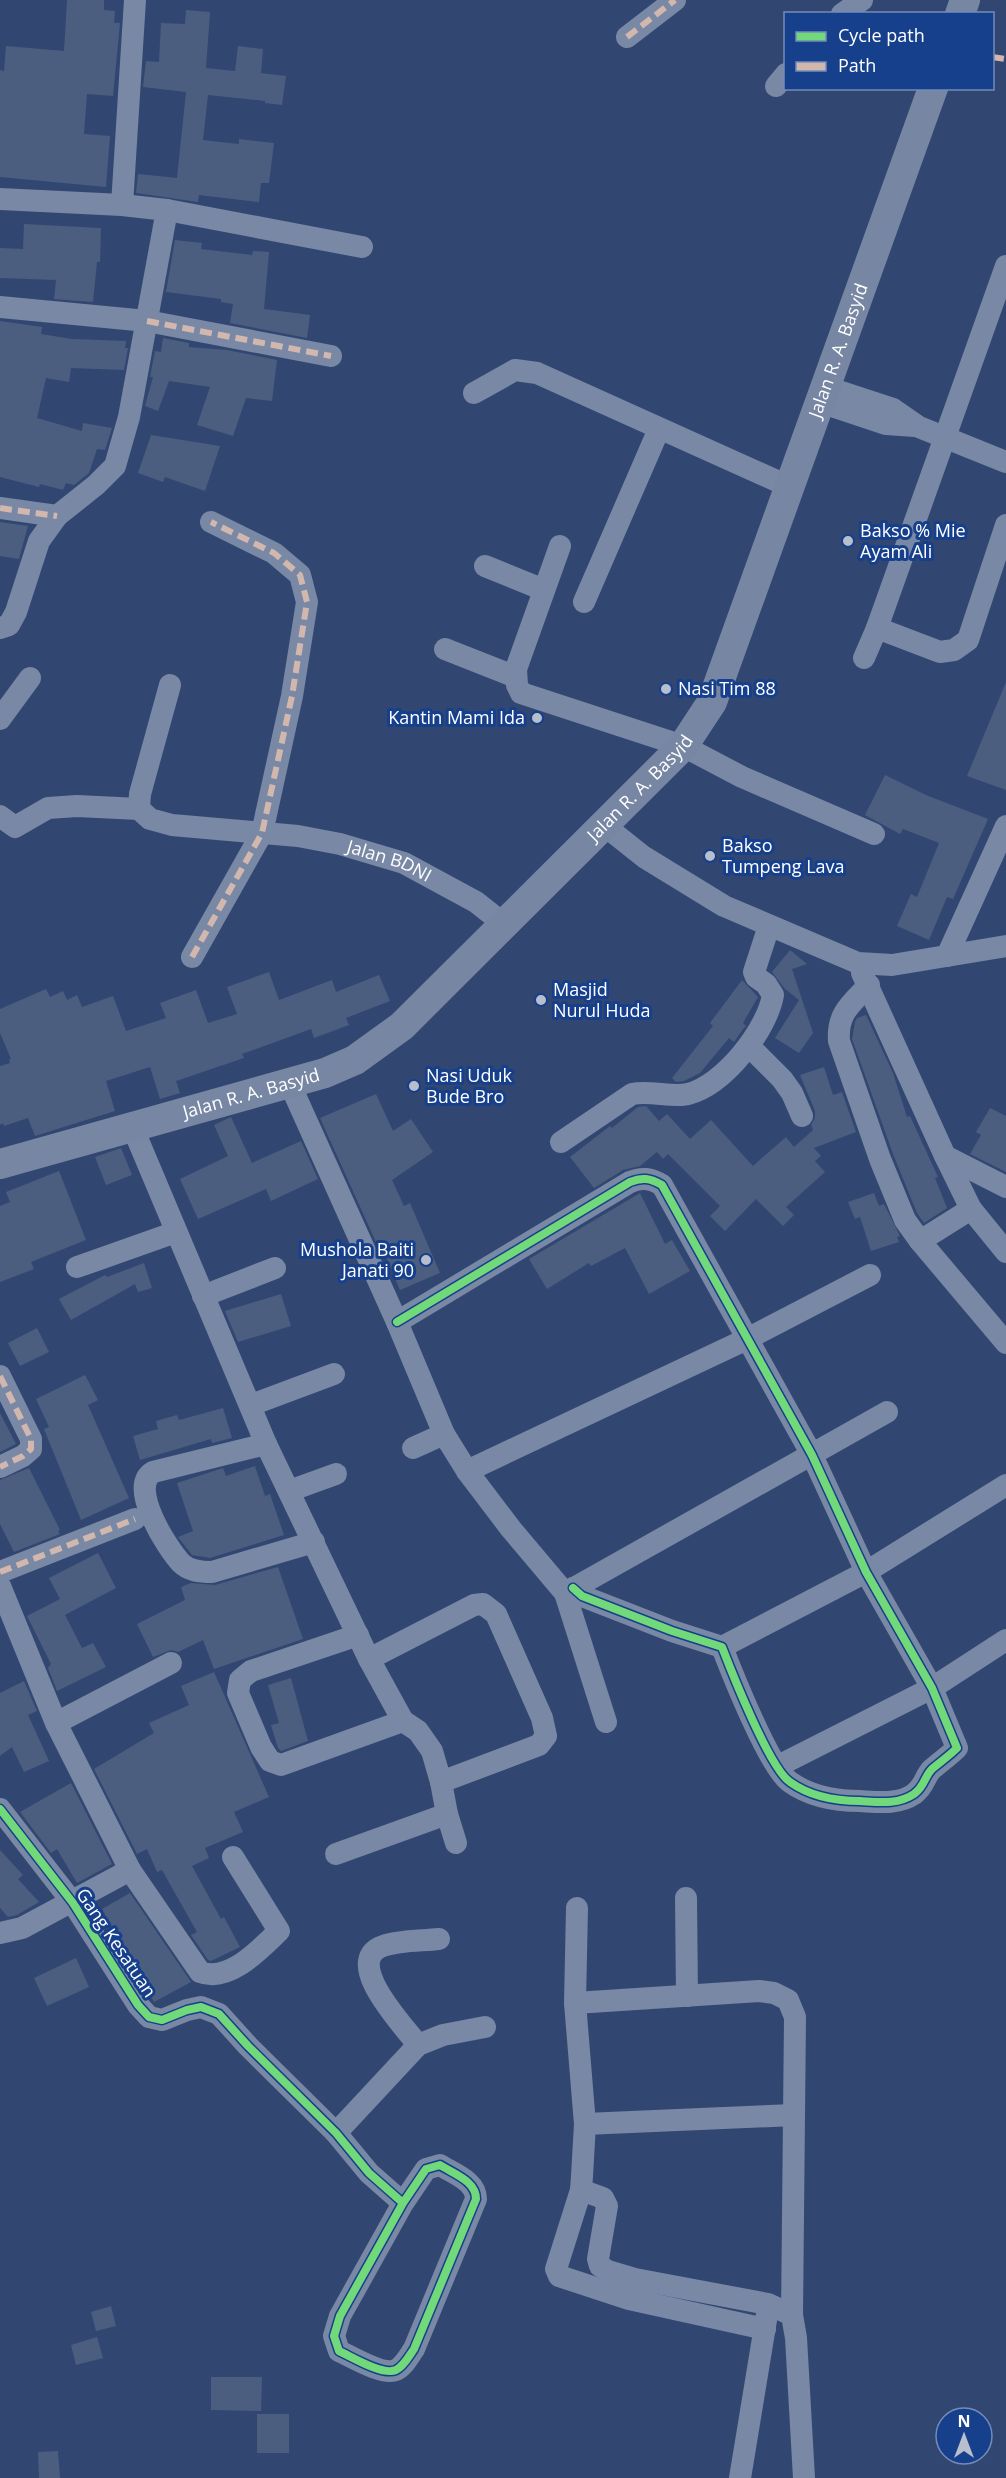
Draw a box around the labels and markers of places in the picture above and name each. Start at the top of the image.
place label: Bakso % Mie Ayam Ali [860,518,966,563]
marker: Bakso % Mie Ayam Ali [841,534,855,548]
place label: Nasi Tim 88 [678,676,776,700]
marker: Nasi Tim 88 [659,682,673,696]
place label: Kantin Mami Ida [388,705,525,729]
marker: Kantin Mami Ida [530,711,544,725]
place label: Bakso Tumpeng Lava [722,833,845,878]
marker: Bakso Tumpeng Lava [703,849,717,863]
place label: Masjid Nurul Huda [553,977,651,1022]
marker: Masjid Nurul Huda [534,993,548,1007]
place label: Nasi Uduk Bude Bro [426,1063,513,1108]
marker: Nasi Uduk Bude Bro [407,1079,421,1093]
place label: Mushola Baiti Janati 90 [300,1237,414,1282]
marker: Mushola Baiti Janati 90 [419,1253,433,1267]

